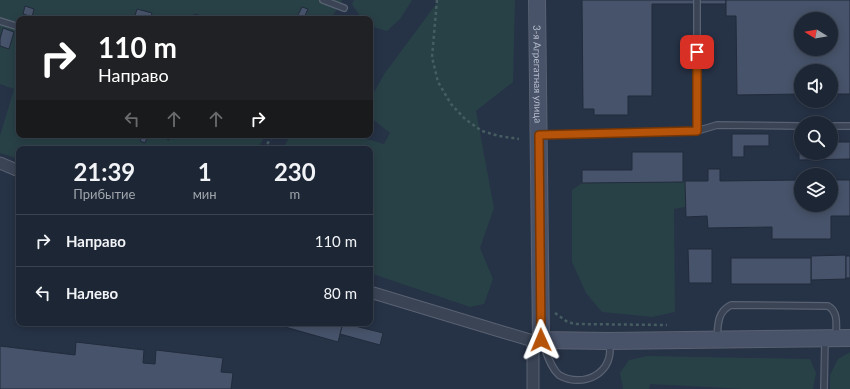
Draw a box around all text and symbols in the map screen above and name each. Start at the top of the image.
north arrow [794,12,838,56]
map controls [794,12,838,212]
street label: 3-я Агрегатная улица [531,25,544,123]
text: 110 m [98,30,177,64]
icon: right [32,32,84,84]
pin [680,35,714,69]
icon: arrive [686,41,708,63]
text: Направо [98,64,169,86]
button: sound [794,64,838,108]
icon: left [121,108,143,130]
icon: ahead [163,108,185,130]
icon: ahead [205,108,227,130]
icon: right [247,108,269,130]
button: search [794,116,838,160]
text: 21:39 [73,157,135,186]
text: 1 [198,157,212,186]
text: 230 [274,157,316,186]
button: layers [794,168,838,212]
text: Прибытие [73,186,135,202]
text: мин [193,186,217,202]
text: m [289,186,300,202]
icon: right [32,230,54,252]
text: Направо [66,232,126,250]
text: 110 m [315,232,357,250]
icon: left [32,282,54,304]
text: Налево [66,284,118,302]
text: 80 m [323,284,357,302]
position arrow [520,319,562,361]

